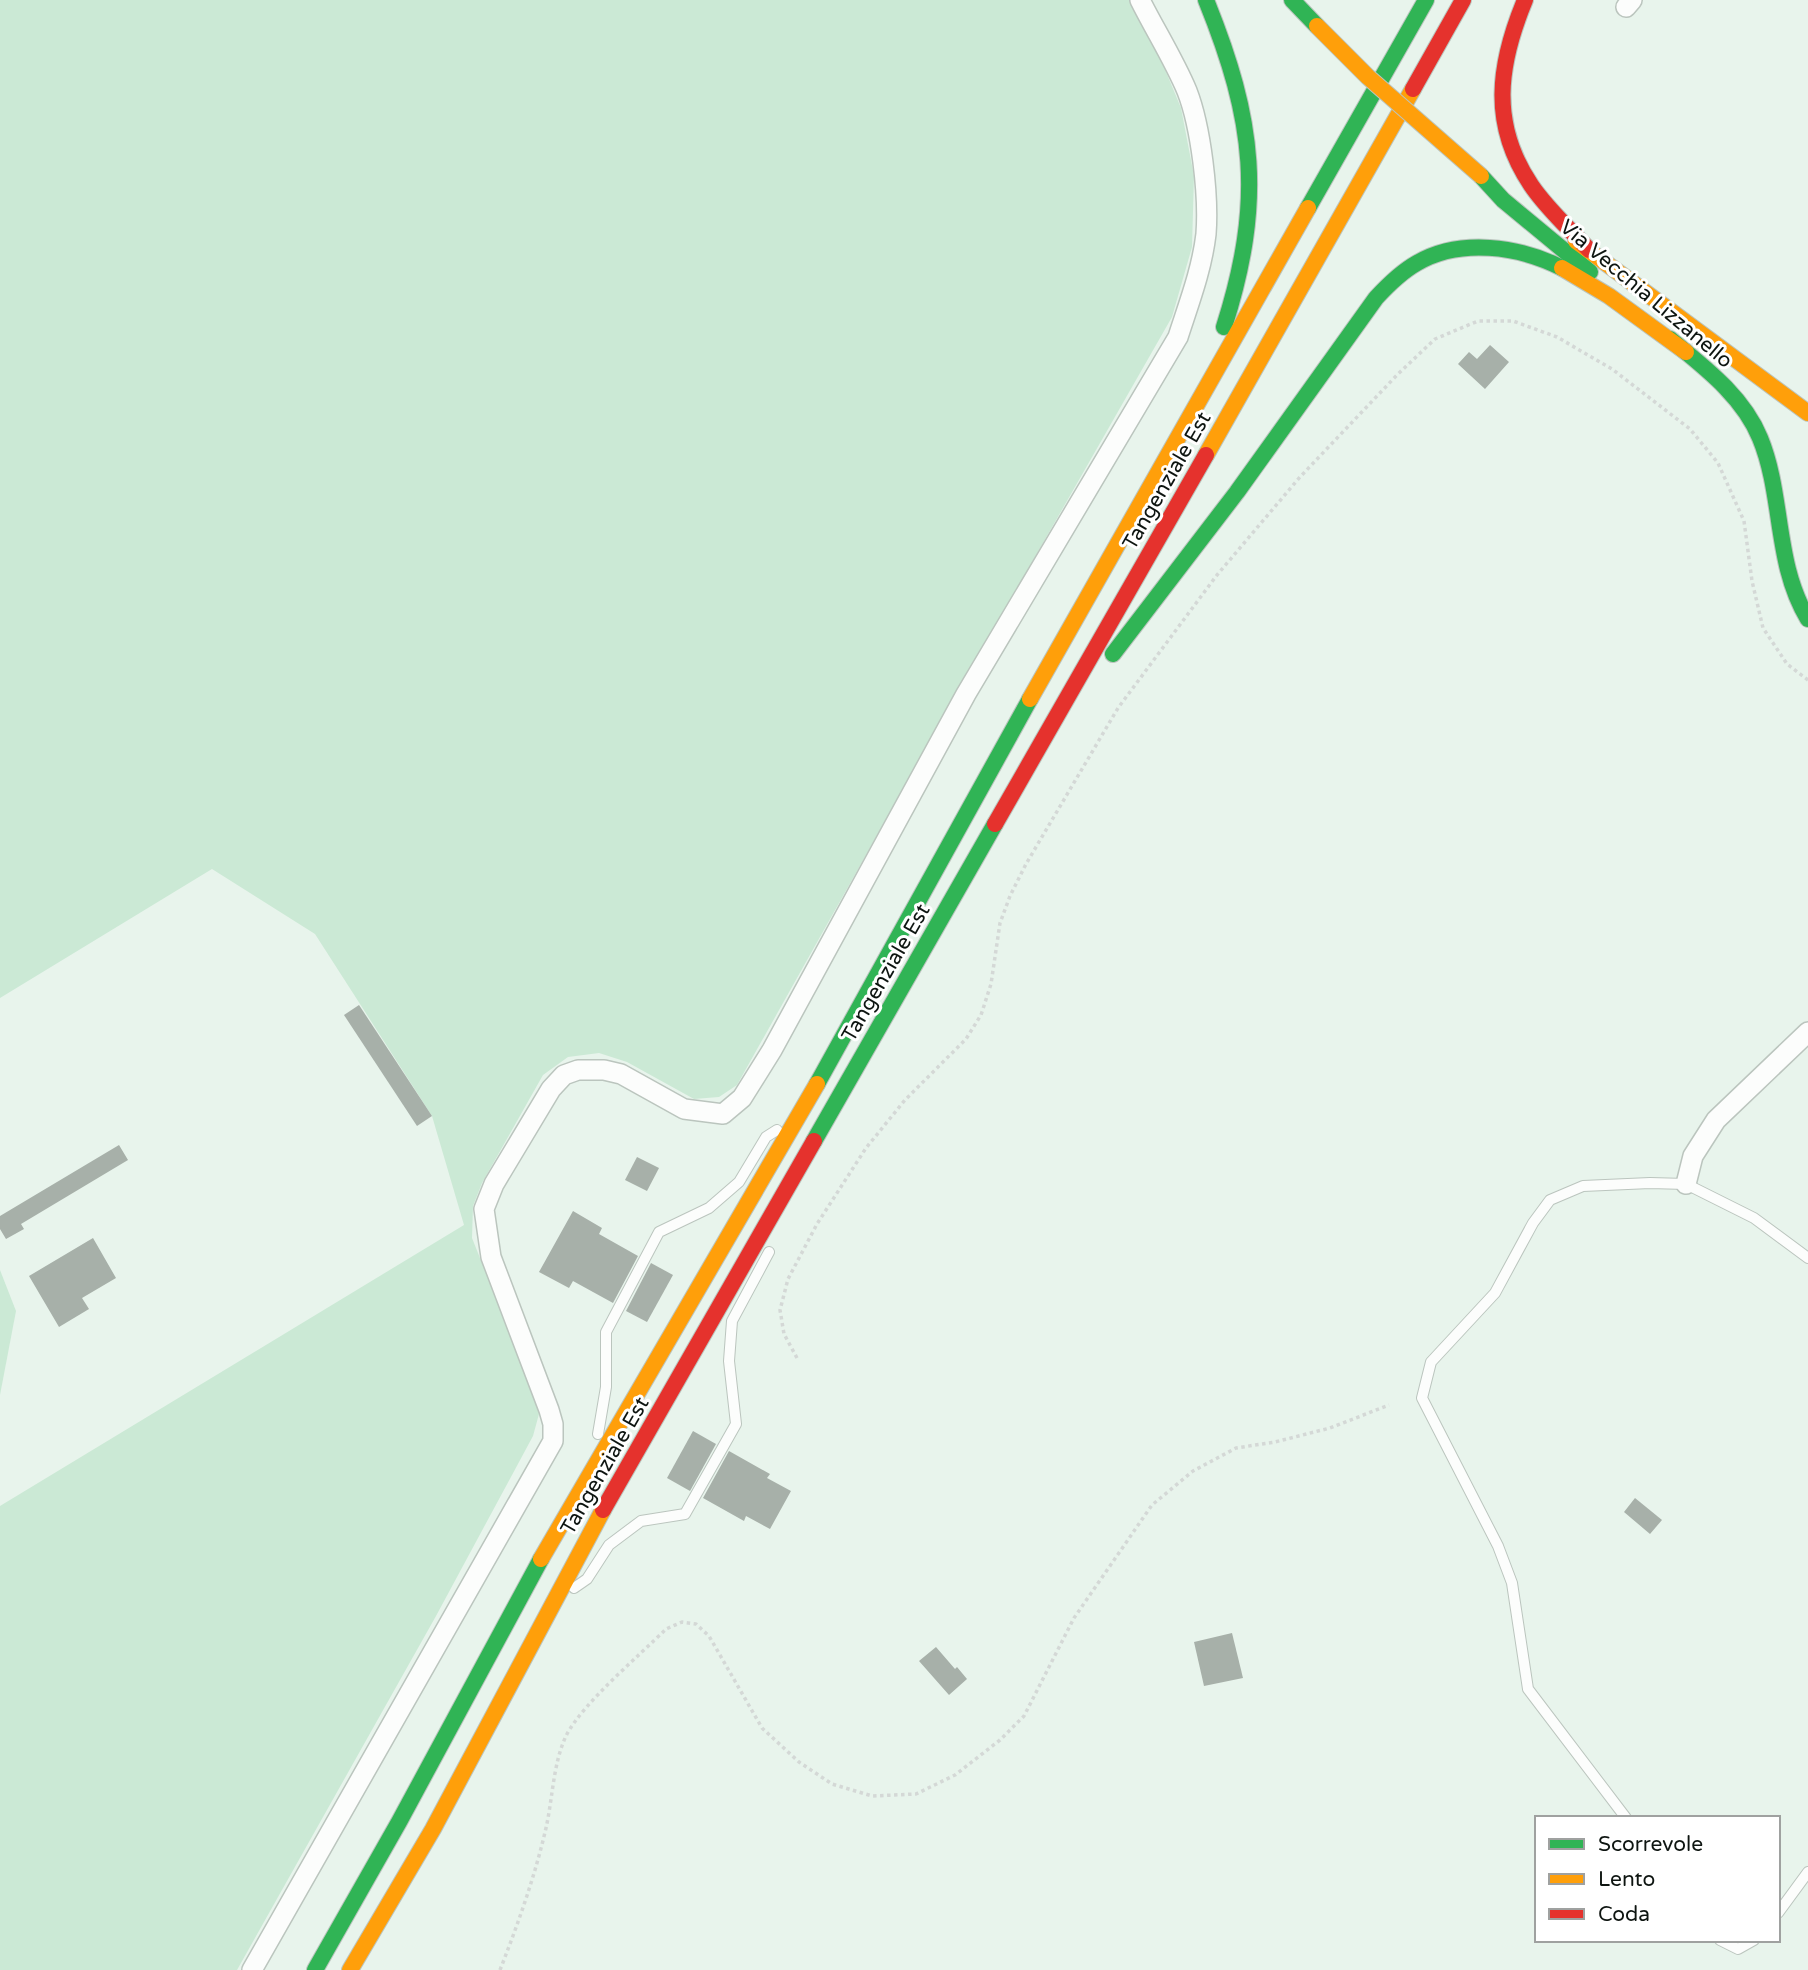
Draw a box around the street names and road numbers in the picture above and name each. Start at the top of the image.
street label: Via Vecchia Lizzanello [1555,214,1737,374]
street label: Tangenziale Est [1117,408,1217,554]
street label: Tangenziale Est [836,900,936,1046]
street label: Tangenziale Est [555,1393,655,1539]

